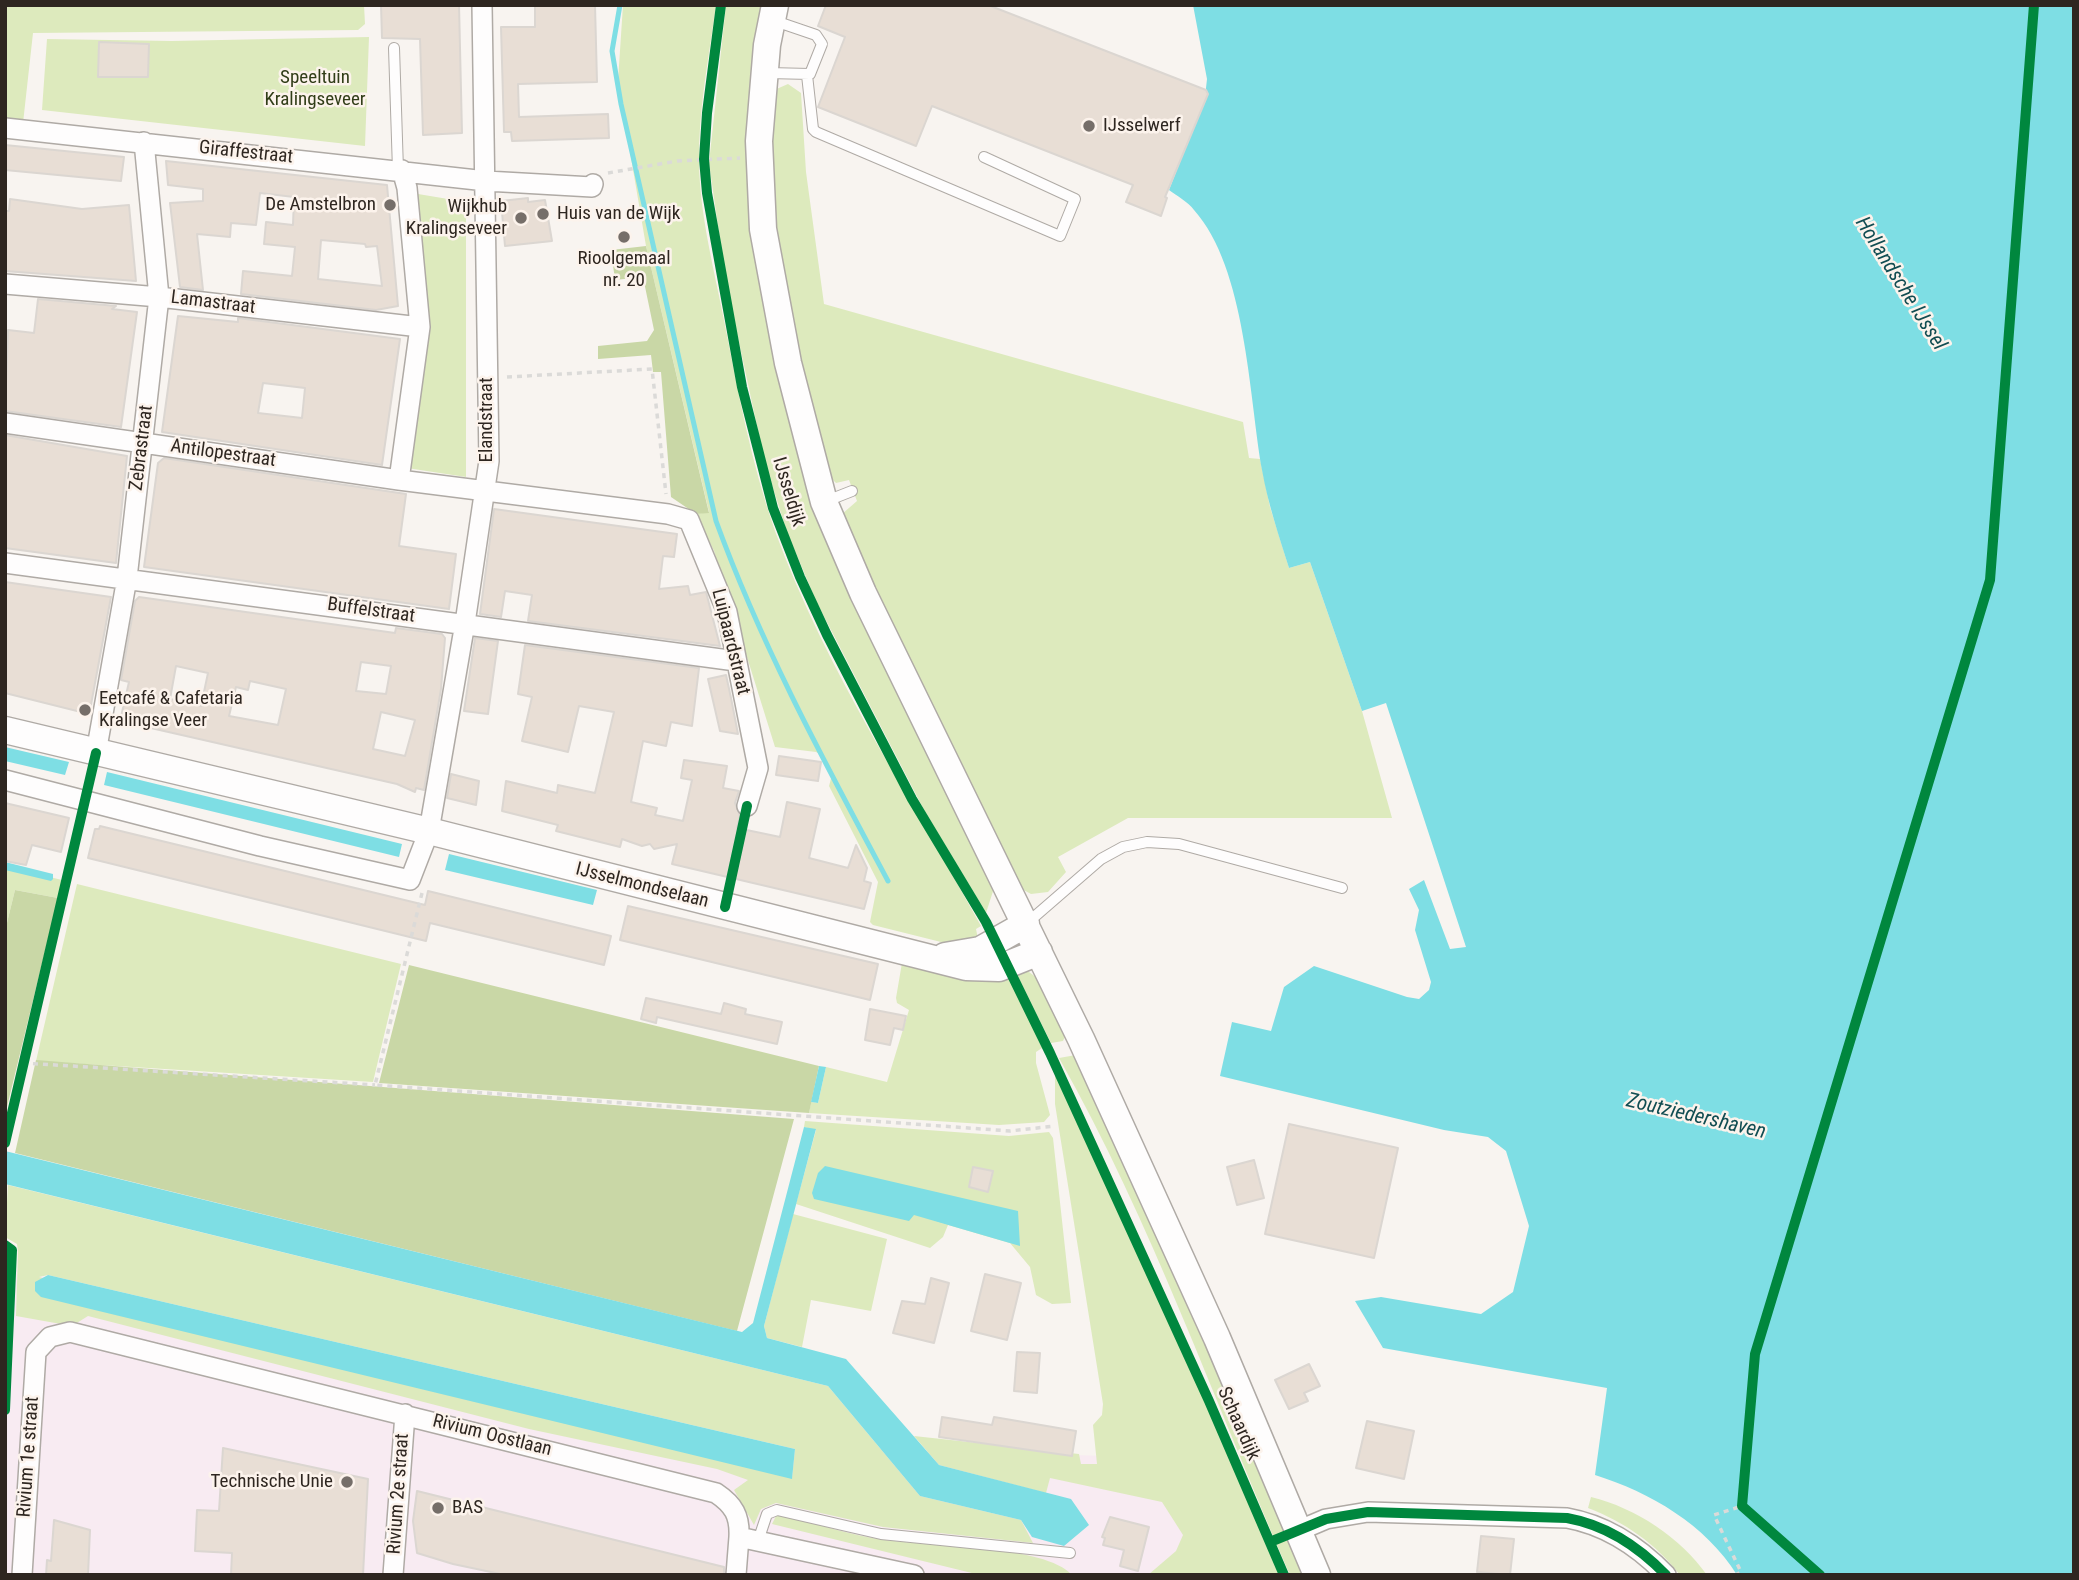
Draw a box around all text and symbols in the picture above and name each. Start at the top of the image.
park label: Speeltuin Kralingseveer [264,67,366,111]
place label: IJsselwerf [1103,115,1181,137]
marker: IJsselwerf [1081,118,1097,134]
street label: Giraffestraat [198,137,294,169]
place label: De Amstelbron [265,194,376,216]
place label: Wijkhub Kralingseveer [406,196,507,240]
marker: De Amstelbron [382,197,398,213]
place label: Huis van de Wijk [557,203,680,225]
marker: Huis van de Wijk [535,206,551,222]
marker: Wijkhub Kralingseveer [513,210,529,226]
water label: Hollandsche IJssel [1849,213,1951,355]
marker: Rioolgemaal nr. 20 [616,229,632,245]
place label: Rioolgemaal nr. 20 [577,248,671,292]
street label: Lamastraat [169,287,257,319]
street label: Elandstraat [476,377,498,463]
street label: Zebrastraat [125,404,159,492]
street label: Antilopestraat [169,435,277,473]
street label: IJsseldijk [767,455,809,529]
street label: Luipaardstraat [706,587,754,697]
street label: Buffelstraat [326,594,416,628]
place label: Eetcafé & Cafetaria Kralingse Veer [99,688,243,732]
marker: Eetcafé & Cafetaria Kralingse Veer [77,702,93,718]
street label: IJsselmondselaan [573,858,711,914]
water label: Zoutziedershaven [1624,1089,1768,1145]
street label: Schaardijk [1212,1384,1264,1464]
street label: Rivium 1e straat [13,1396,45,1518]
street label: Rivium Oostlaan [430,1410,554,1462]
street label: Rivium 2e straat [383,1433,415,1555]
place label: Technische Unie [211,1471,333,1493]
marker: Technische Unie [339,1474,355,1490]
place label: BAS [452,1497,483,1519]
marker: BAS [430,1500,446,1516]

